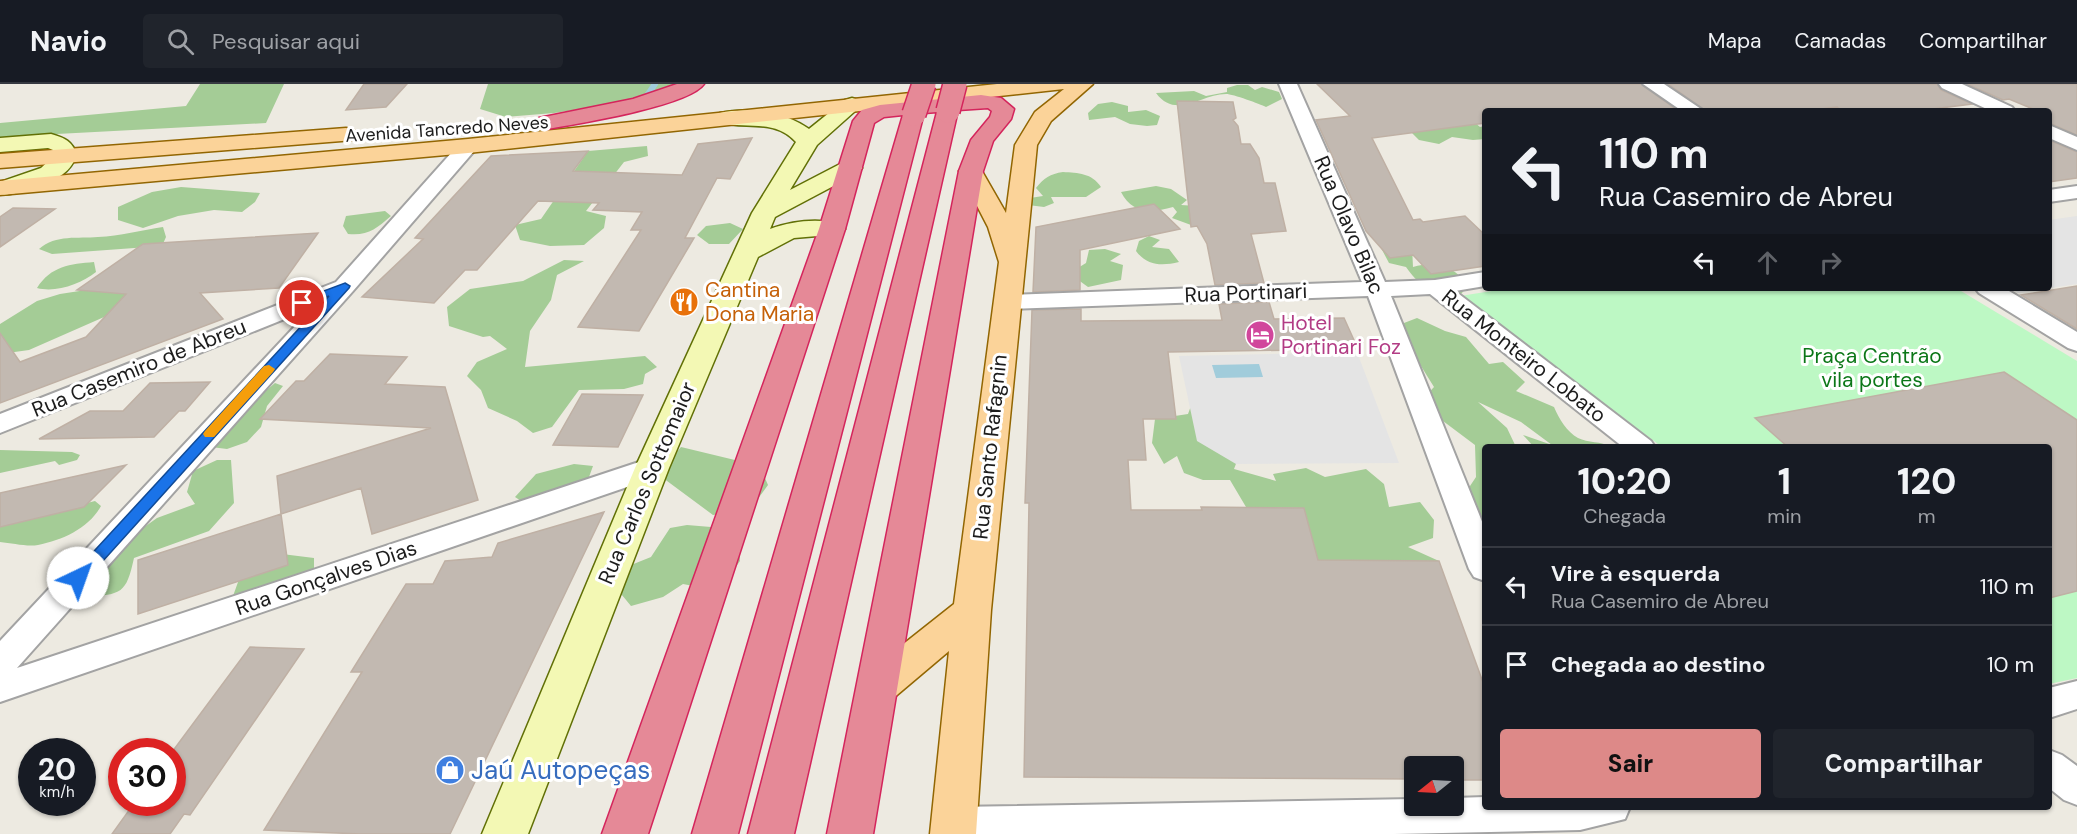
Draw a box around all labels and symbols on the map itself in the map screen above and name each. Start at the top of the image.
street label: Avenida Tancredo Neves [344,110,550,148]
street label: Rua Olavo Bilac [1307,151,1391,299]
place label: Cantina Dona Maria [705,276,814,328]
pin [276,277,327,328]
street label: Rua Portinari [1184,277,1308,309]
street label: Rua Monteiro Lobato [1436,283,1612,429]
restaurant icon: Cantina Dona Maria [668,286,700,318]
place label: Hotel Portinari Foz [1281,309,1401,361]
street label: Rua Casemiro de Abreu [28,312,250,424]
hotel icon: Hotel Portinari Foz [1244,319,1276,351]
park label: Praça Centrão vila portes [1802,342,1942,394]
street label: Rua Santo Rafagnin [966,353,1014,541]
street label: Rua Carlos Sottomaior [592,377,702,588]
street label: Rua Gonçalves Dias [232,534,420,622]
position arrow [46,546,110,610]
speed limit sign: 30 [108,738,186,816]
place label: Jaú Autopeças [471,753,650,787]
shop icon: Jaú Autopeças [434,754,466,786]
north arrow [1404,756,1464,816]

